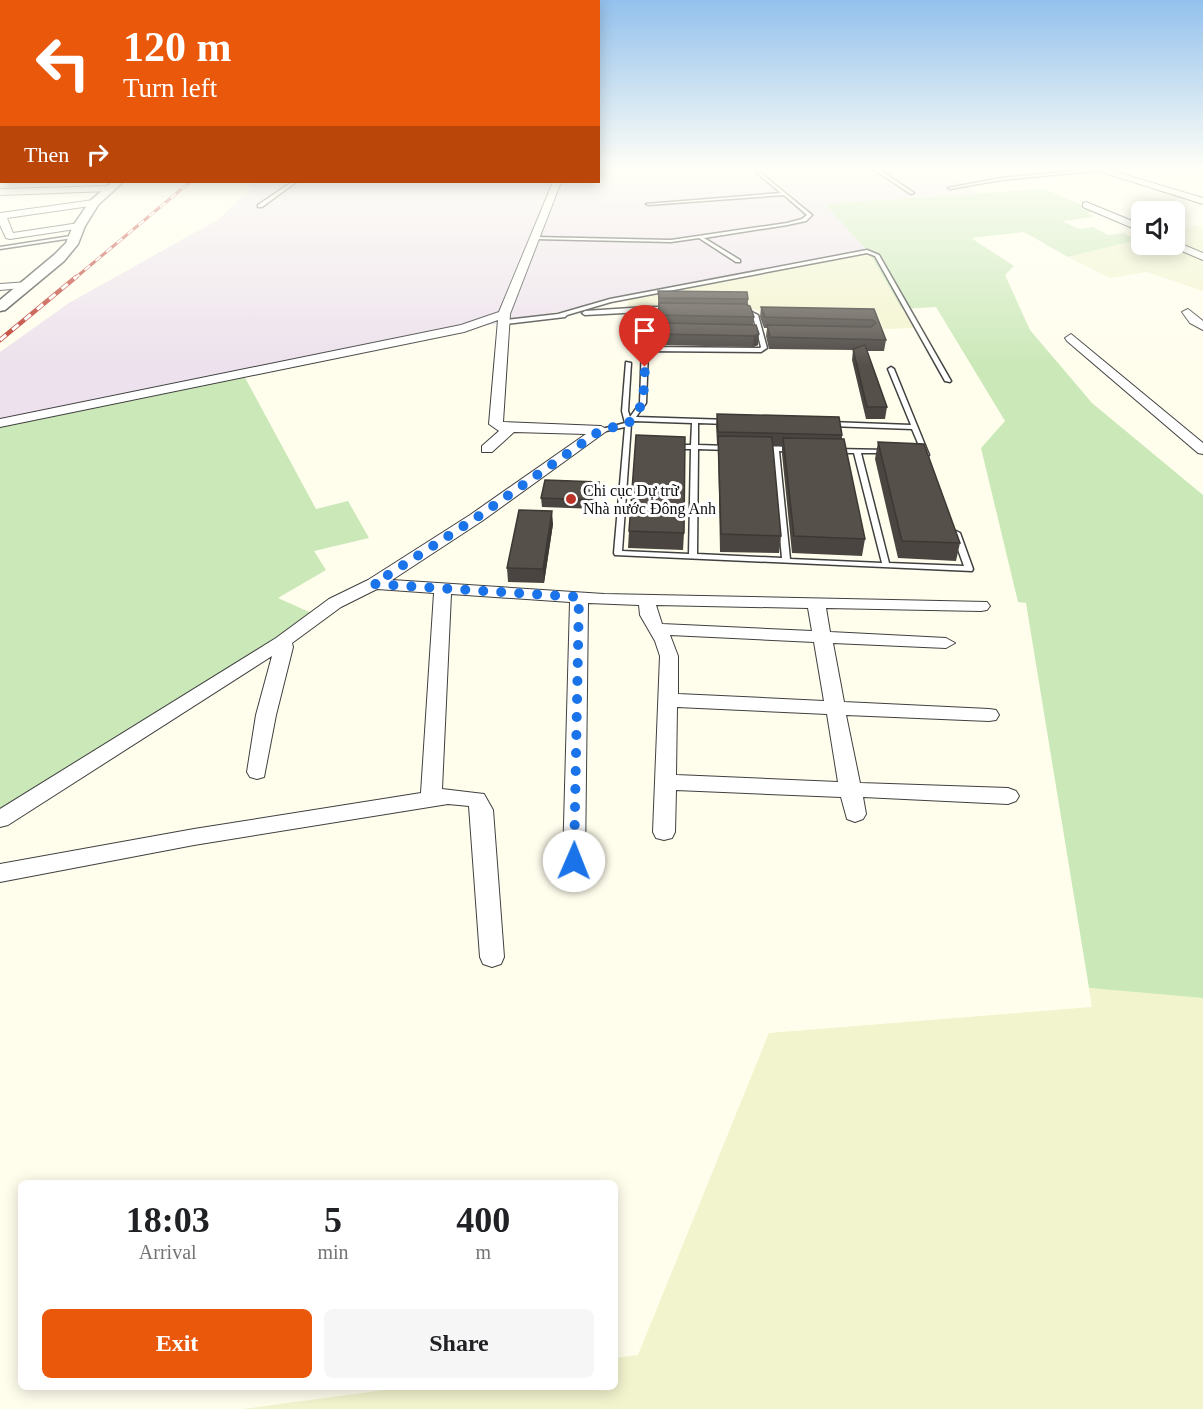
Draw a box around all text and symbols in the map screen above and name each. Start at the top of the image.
icon: left [24,24,102,102]
text: 120 m [123,24,232,70]
text: Turn left [123,73,217,103]
icon: right [81,138,114,171]
text: Then [24,142,69,167]
map controls [1131,201,1185,255]
button: sound [1131,201,1185,255]
pin [619,305,670,367]
icon: arrive [628,314,661,347]
place label: Chi cục Dự trữ Nhà nước Đông Anh [583,482,716,518]
marker: Chi cục Dự trữ Nhà nước Đông Anh [564,492,578,506]
position arrow [542,829,606,893]
text: 18:03 [126,1200,210,1240]
text: 5 [324,1200,342,1240]
text: 400 [456,1200,510,1240]
text: Arrival [139,1241,197,1263]
text: min [317,1241,349,1263]
text: m [476,1241,491,1263]
button: Exit [42,1309,312,1378]
button: Share [324,1309,594,1378]

